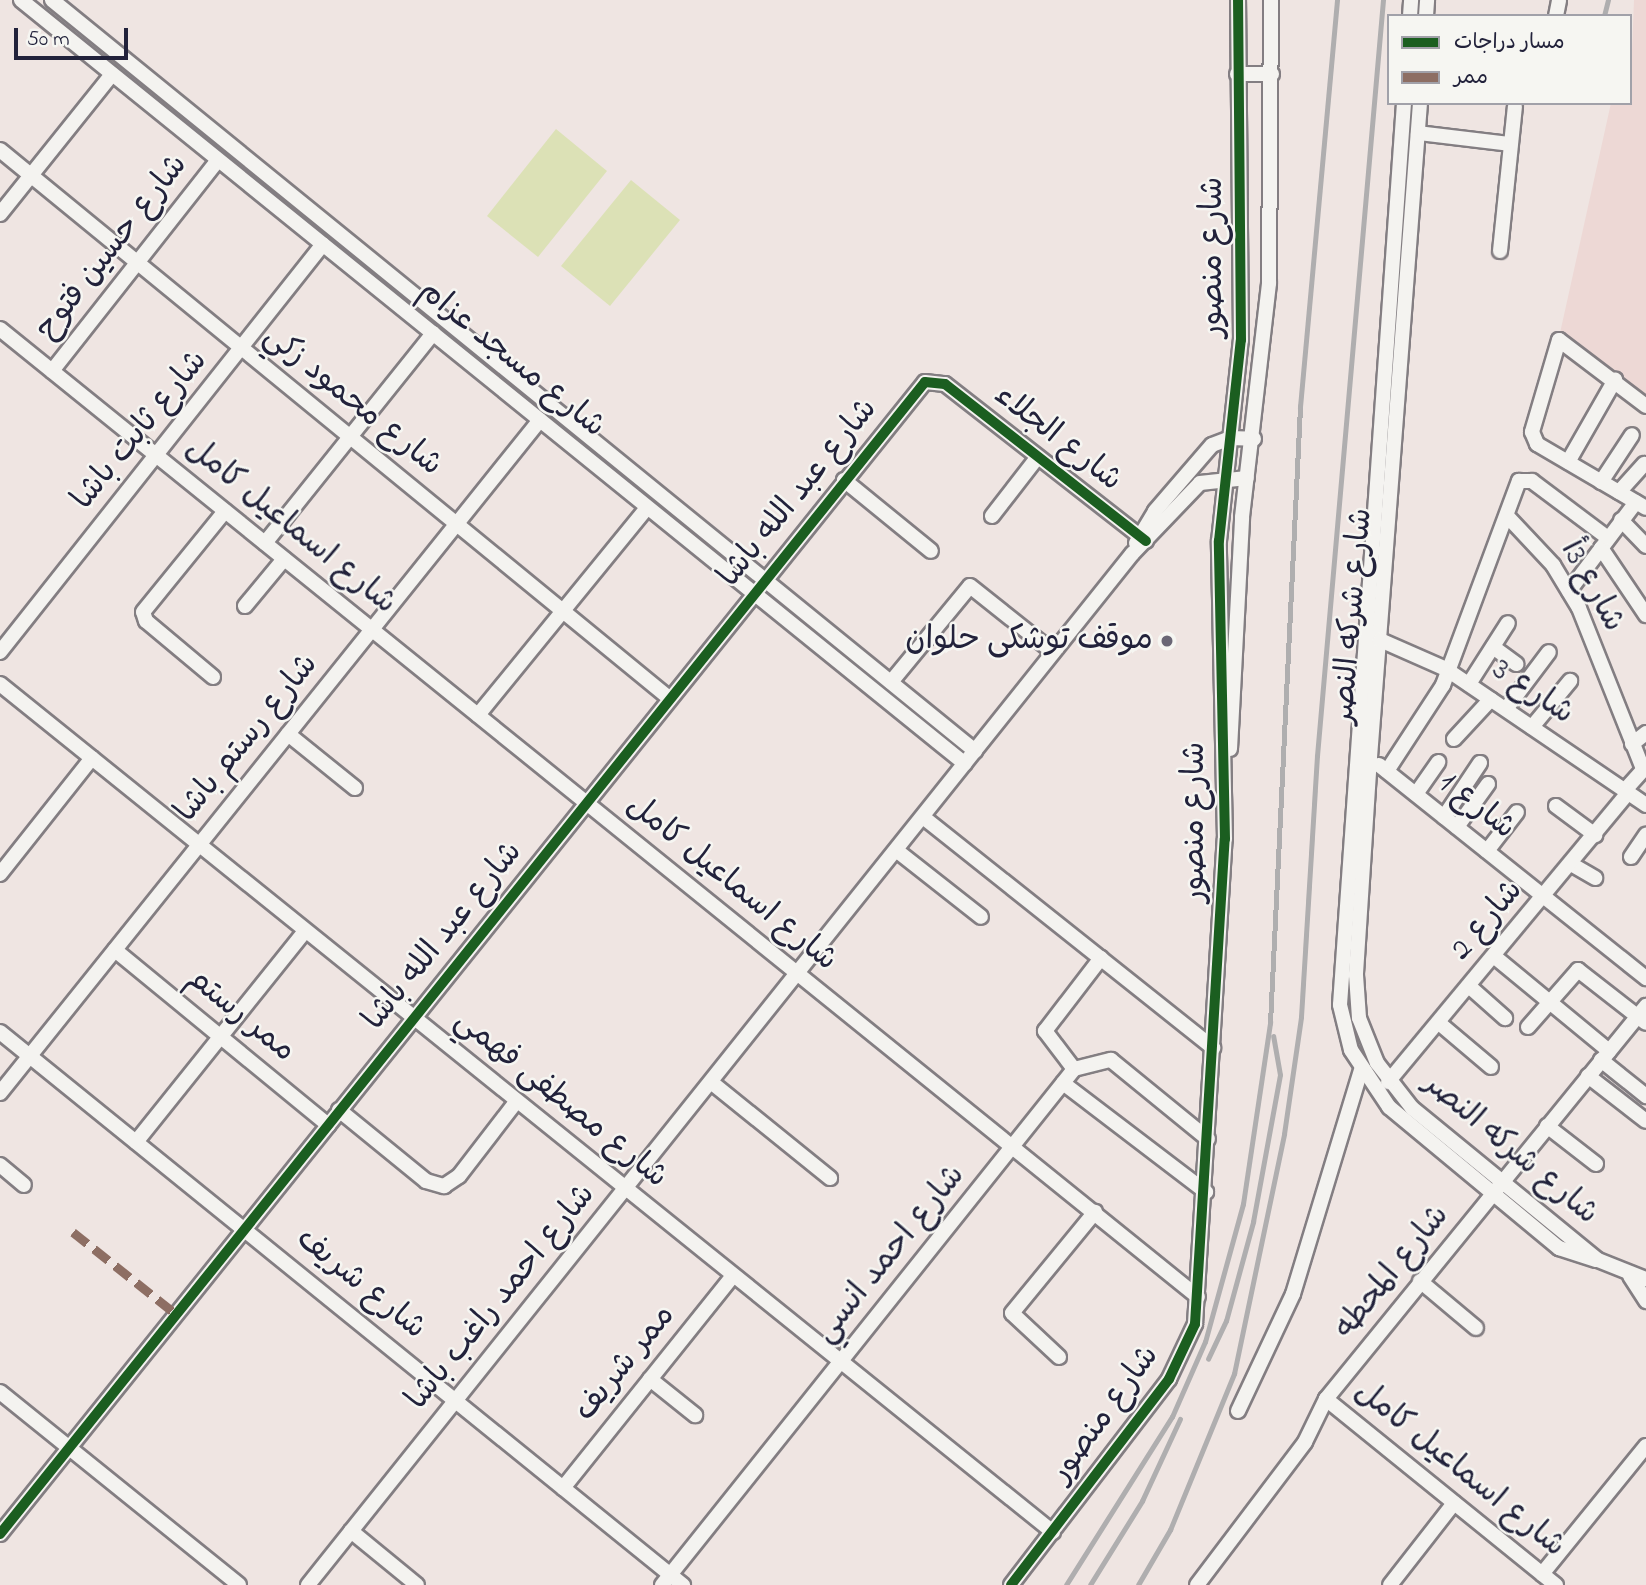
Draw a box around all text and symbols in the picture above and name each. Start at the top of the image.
scale bar [18,14,131,58]
legend [1387,14,1632,105]
text: 50 m [27,25,70,55]
text: مسار دراجات [1454,28,1565,58]
text: ممر [1454,63,1488,93]
street label: شارع حسين فتوح [29,148,197,348]
street label: شارع منصور [1195,177,1233,337]
street label: شارع مسجد عزام [410,273,612,447]
street label: شارع محمود زكي [255,318,449,486]
street label: شارع ثابت باشا [65,343,217,519]
street label: شارع الجلاء [985,377,1129,501]
street label: شارع عبد الله باشا [711,392,887,596]
street label: شارع اسماعيل كامل [177,430,403,624]
street label: شارع شركه النصر [1325,507,1383,725]
street label: شارع 3أ [1550,535,1632,639]
place label: موقف توشكى حلوان [905,622,1153,660]
marker: موقف توشكى حلوان [1159,633,1175,649]
street label: شارع رستم باشا [168,647,328,831]
street label: شارع 3 [1484,652,1580,734]
street label: شارع منصور [1177,742,1215,902]
street label: شارع 1 [1430,765,1522,849]
street label: شارع اسماعيل كامل [618,787,844,981]
street label: شارع عبد الله باشا [356,835,532,1039]
street label: شارع 2 [1443,873,1533,969]
street label: ممر رستم [178,961,302,1071]
street label: شارع مصطفى فهمي [446,1002,674,1198]
street label: شارع شركه النصر [1415,1066,1605,1234]
street label: شارع احمد انسي [807,1158,975,1352]
street label: شارع احمد راغب باشا [399,1177,605,1419]
street label: شارع المحطه [1327,1198,1459,1348]
street label: شارع شريف [287,1221,433,1349]
street label: ممر شريف [567,1298,685,1430]
street label: شارع منصور [1043,1339,1169,1491]
street label: شارع اسماعيل كامل [1346,1373,1572,1567]

